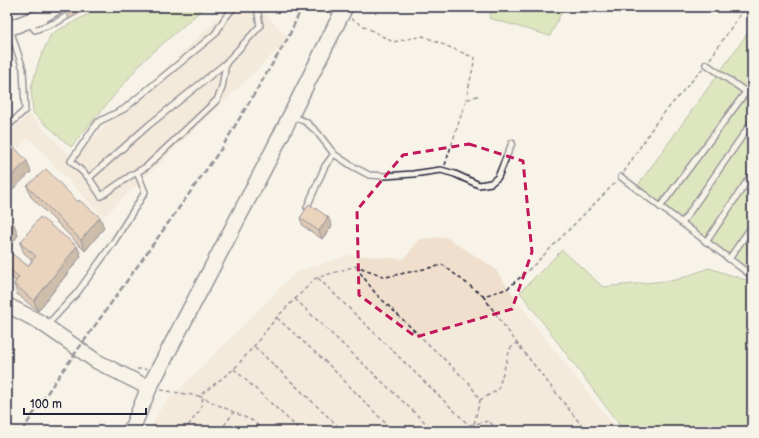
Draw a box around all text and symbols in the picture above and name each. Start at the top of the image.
scale bar [24,390,146,416]
text: 100 m [30,397,62,412]

